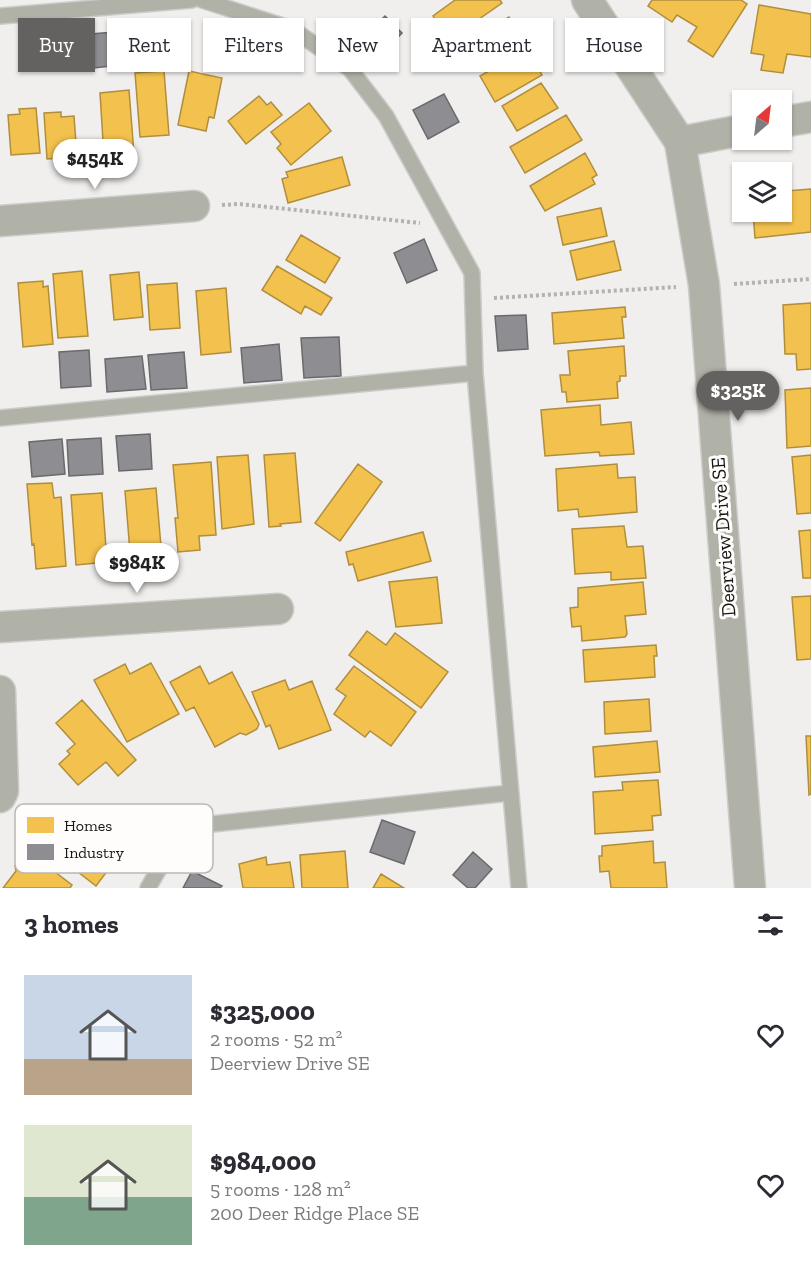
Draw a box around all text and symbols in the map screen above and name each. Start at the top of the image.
chip: Buy [18,18,95,72]
chip: Rent [107,18,191,72]
chip: Filters [203,18,304,72]
chip: New [316,18,399,72]
chip: Apartment [411,18,553,72]
chip: House [565,18,664,72]
north arrow [732,90,792,150]
map controls [732,90,792,222]
pin: $454K [53,139,137,190]
text: $454K [67,146,123,170]
button: layers [732,162,792,222]
pin: $325K [696,371,780,422]
text: $325K [710,378,766,402]
street label: Deerview Drive SE [705,456,741,618]
pin: $984K [95,543,179,594]
text: $984K [109,550,165,574]
legend [15,804,213,873]
text: Homes [64,816,112,835]
text: Industry [64,843,125,862]
text: 3 homes [24,908,119,940]
icon: filters [754,908,787,941]
text: $325,000 [210,995,315,1027]
icon: home [72,999,144,1071]
icon: heart [754,1019,787,1052]
text: 2 rooms · 52 m² [210,1027,343,1051]
text: Deerview Drive SE [210,1051,370,1075]
text: $984,000 [210,1145,316,1177]
icon: home [72,1149,144,1221]
icon: heart [754,1169,787,1202]
text: 5 rooms · 128 m² [210,1177,351,1201]
text: 200 Deer Ridge Place SE [210,1201,419,1225]

